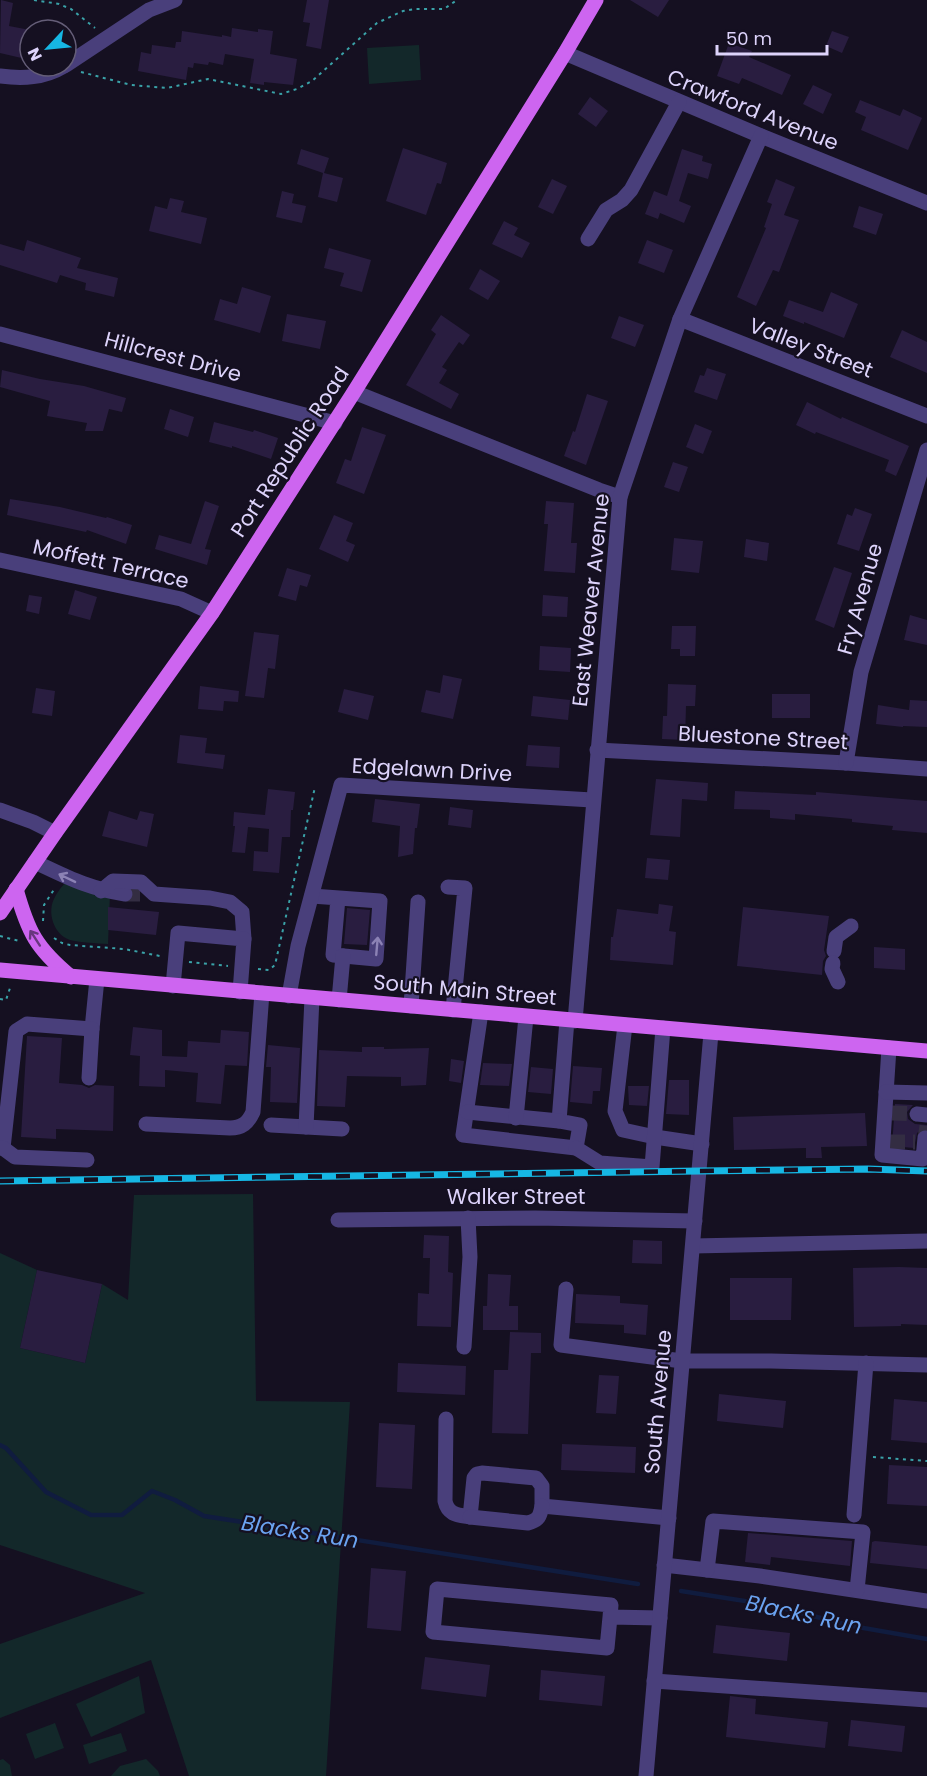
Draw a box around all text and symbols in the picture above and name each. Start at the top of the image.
north arrow [18,18,78,78]
scale bar [717,18,826,56]
text: 50 m [726,26,772,51]
text: N [22,44,48,65]
street label: Crawford Avenue [663,62,843,157]
street label: Valley Street [745,311,877,384]
street label: Hillcrest Drive [102,324,245,389]
street label: Port Republic Road [224,361,356,542]
street label: East Weaver Avenue [565,492,616,708]
street label: Moffett Terrace [30,531,192,596]
street label: Fry Avenue [830,540,889,658]
street label: Bluestone Street [677,719,849,756]
street label: Edgelawn Drive [351,751,513,788]
one-way arrow [59,871,77,883]
one-way arrow [28,930,41,947]
one-way arrow [372,937,383,957]
street label: South Main Street [372,967,558,1012]
street label: Walker Street [447,1182,585,1211]
street label: South Avenue [637,1329,678,1475]
water label: Blacks Run [239,1507,361,1556]
water label: Blacks Run [743,1587,865,1642]

